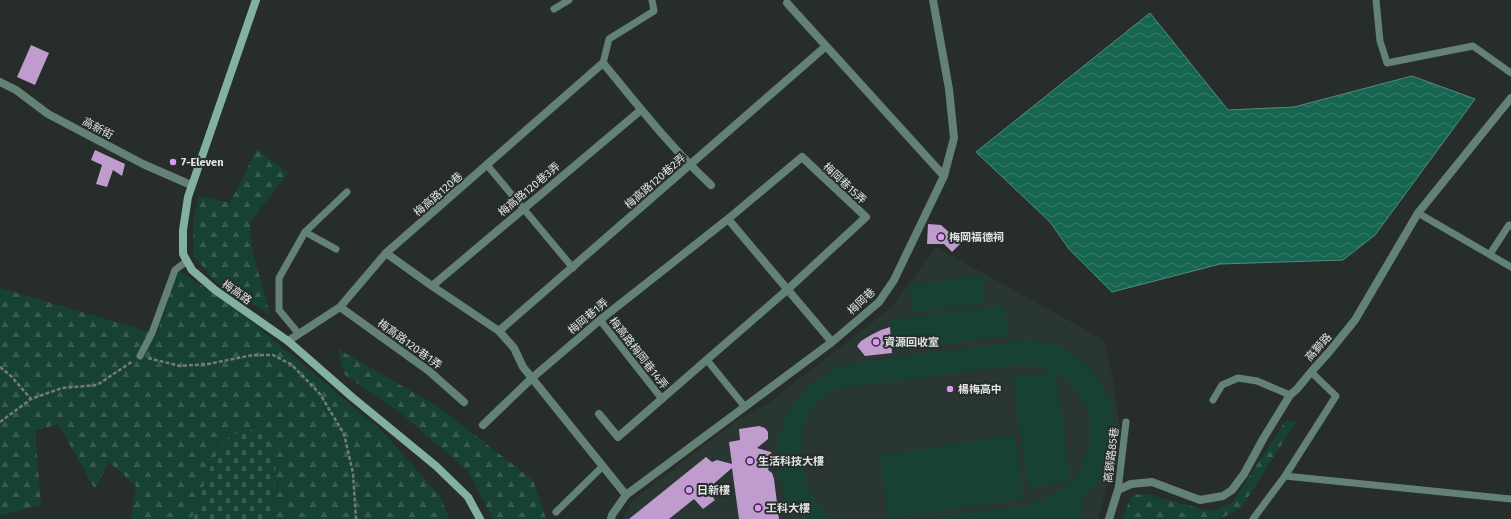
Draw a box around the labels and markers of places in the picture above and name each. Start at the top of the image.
place label: 7-Eleven [181,156,223,169]
marker: 7-Eleven [168,157,178,167]
place label: 梅岡福德祠 [949,231,1004,244]
marker: 梅岡福德祠 [936,232,946,242]
place label: 資源回收室 [884,336,939,349]
marker: 資源回收室 [871,337,881,347]
place label: 楊梅高中 [958,383,1002,396]
marker: 楊梅高中 [945,384,955,394]
place label: 生活科技大樓 [758,455,824,468]
marker: 生活科技大樓 [745,456,755,466]
place label: 日新樓 [697,484,730,497]
marker: 日新樓 [684,485,694,495]
place label: 工科大樓 [766,502,810,515]
marker: 工科大樓 [753,503,763,513]

